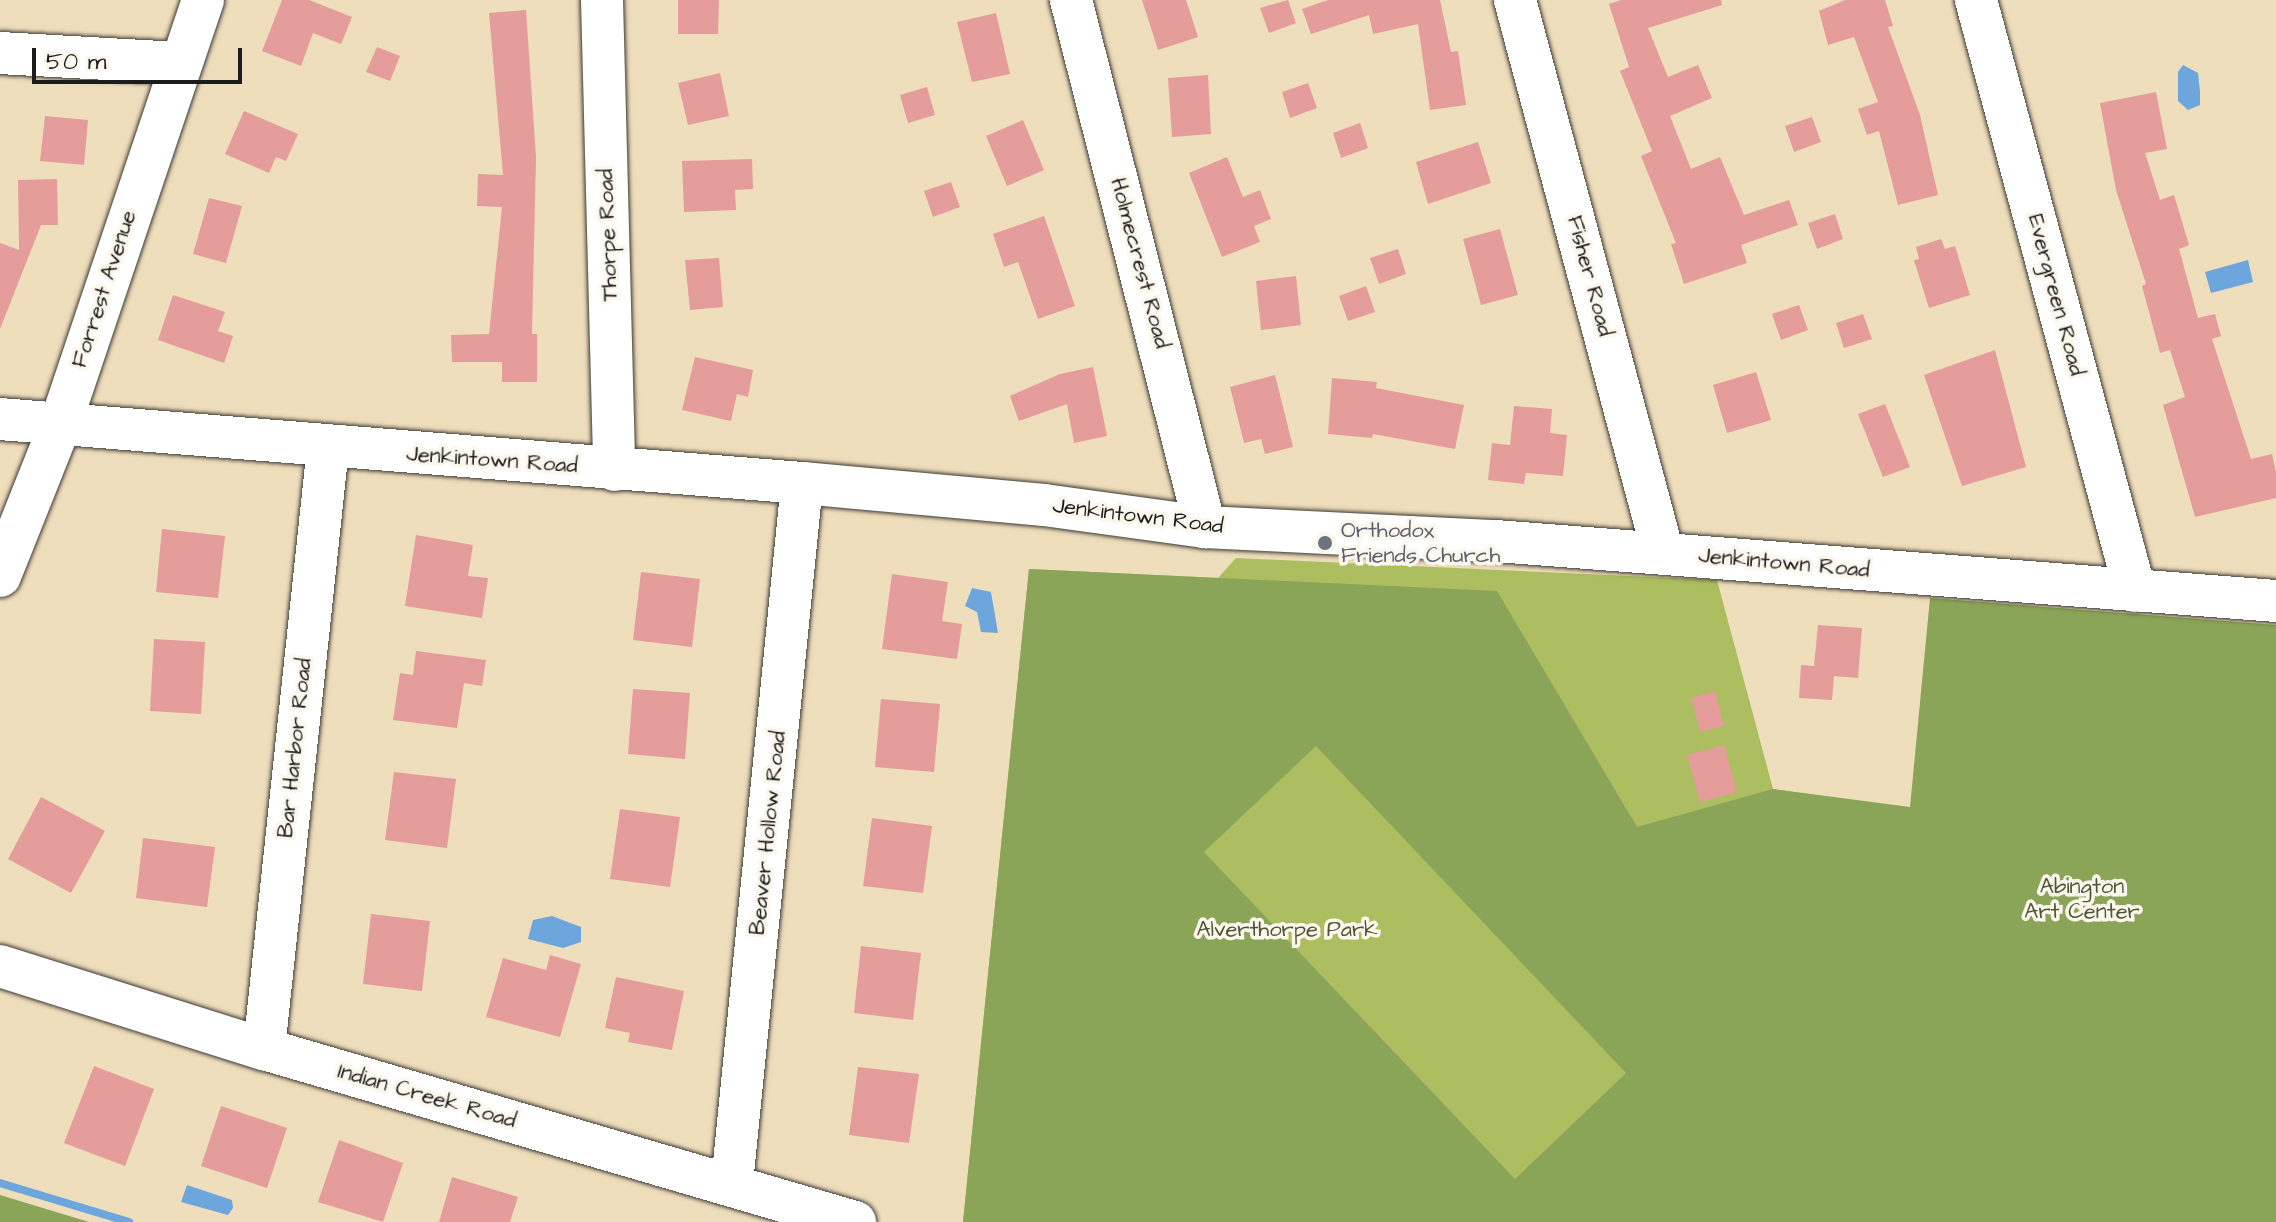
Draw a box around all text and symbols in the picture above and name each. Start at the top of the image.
scale bar [36,32,246,82]
text: 50 m [46,45,106,79]
street label: Thorpe Road [592,168,624,302]
street label: Holmecrest Road [1105,175,1175,351]
street label: Forrest Avenue [66,207,142,371]
street label: Evergreen Road [2022,211,2090,379]
street label: Fisher Road [1561,213,1619,339]
street label: Jenkintown Road [405,441,579,479]
street label: Jenkintown Road [1051,492,1225,540]
place label: Orthodox Friends Church [1341,517,1500,568]
marker: Orthodox Friends Church [1316,534,1334,552]
street label: Jenkintown Road [1697,542,1871,584]
street label: Bar Harbor Road [272,657,318,839]
street label: Beaver Hollow Road [744,730,792,936]
park label: Abington Art Center [2024,873,2140,924]
park label: Alverthorpe Park [1196,917,1378,943]
street label: Indian Creek Road [335,1058,519,1134]

